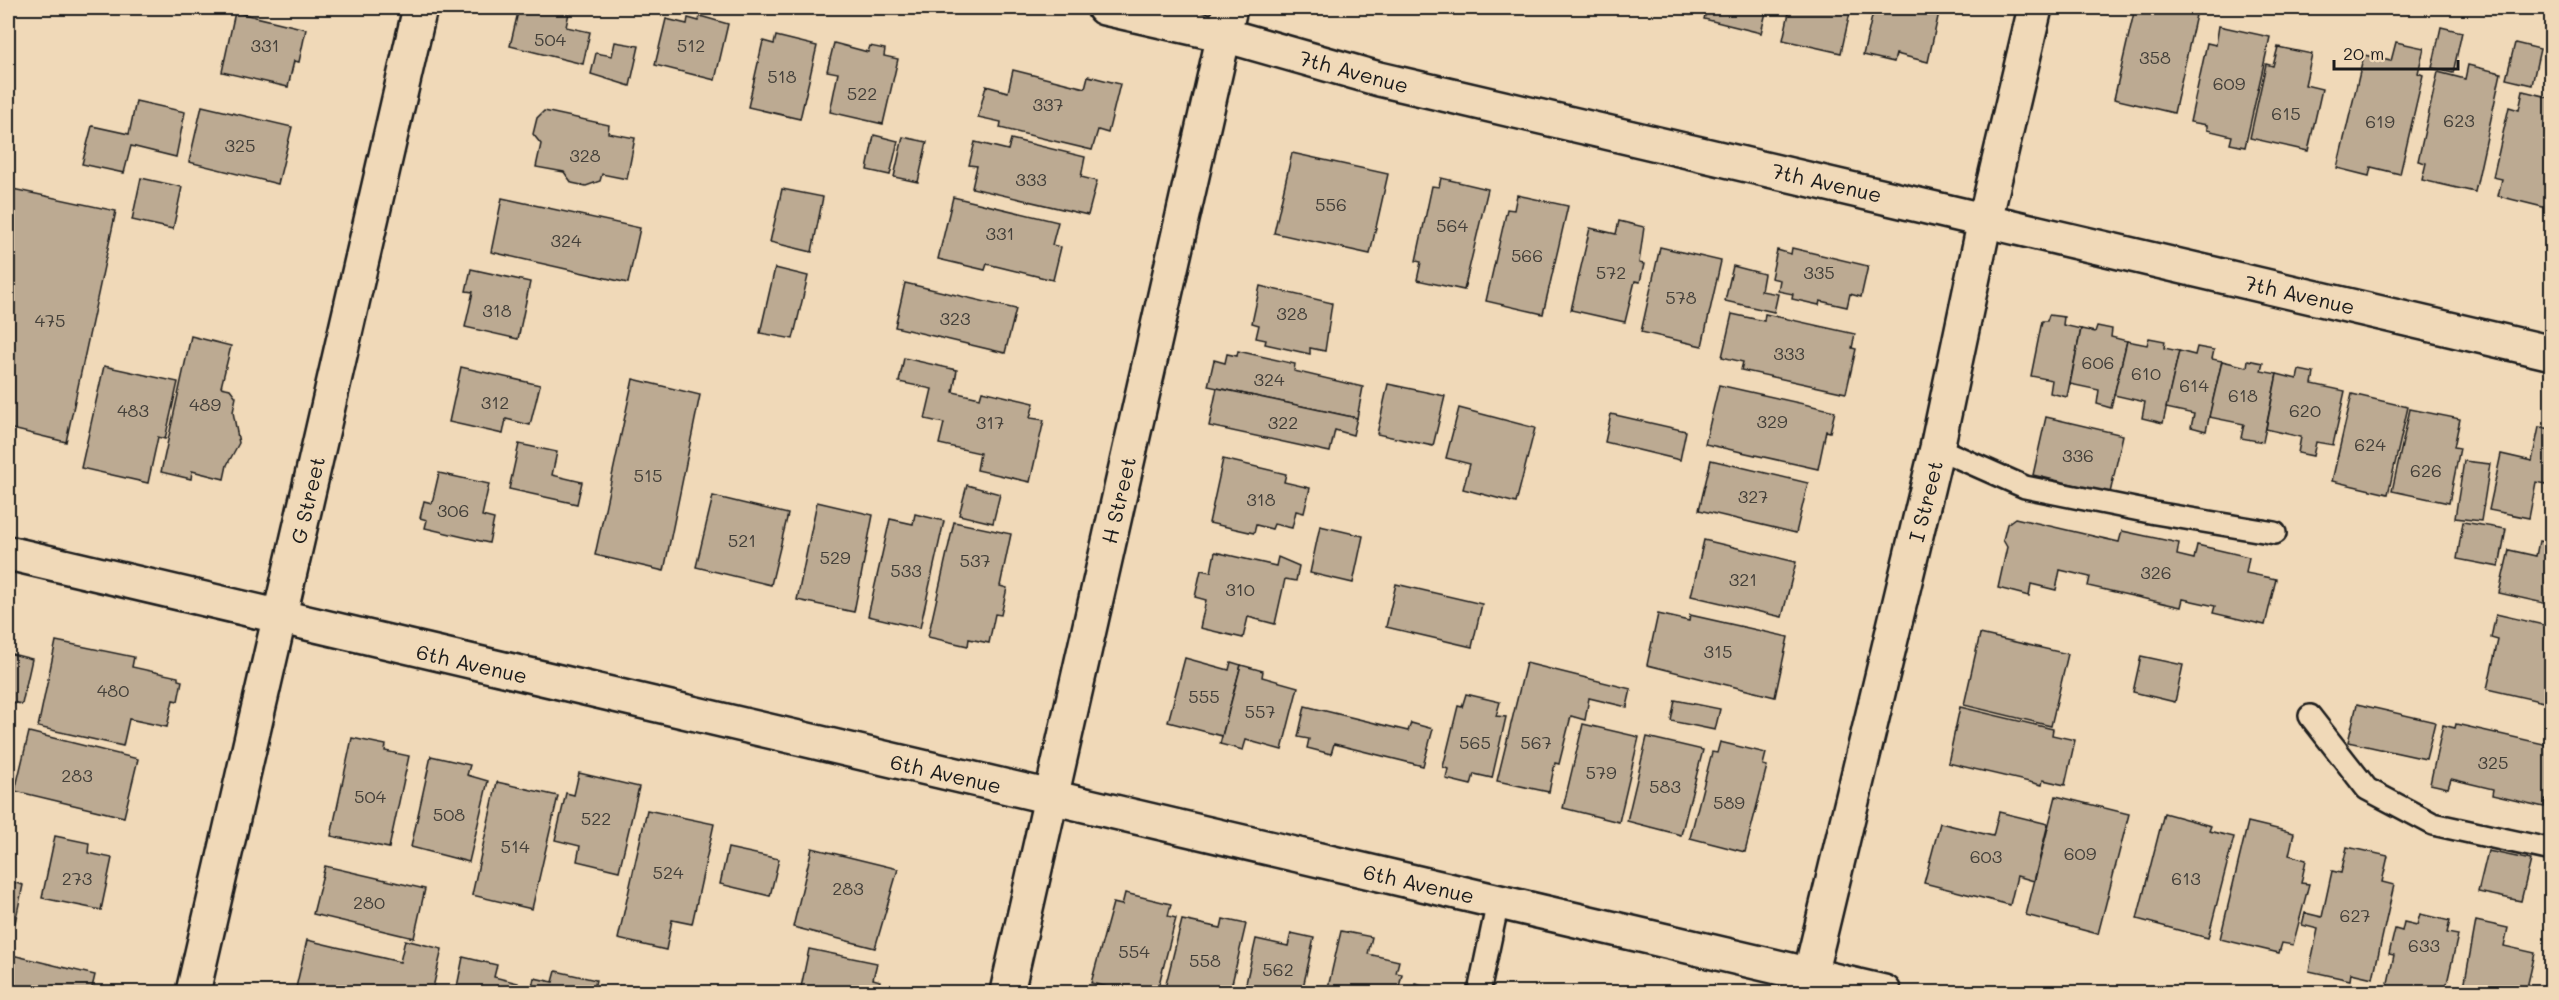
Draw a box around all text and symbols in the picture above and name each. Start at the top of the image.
house number: 504 [534,27,567,51]
house number: 331 [250,33,280,57]
house number: 512 [677,33,705,57]
scale bar [2334,33,2458,71]
text: 20 m [2343,41,2384,65]
street label: 7th Avenue [1296,43,1412,99]
house number: 358 [2139,45,2171,69]
house number: 518 [767,64,797,88]
house number: 609 [2213,71,2246,95]
house number: 522 [847,81,877,105]
house number: 337 [1032,92,1064,116]
house number: 615 [2271,101,2301,125]
house number: 623 [2443,108,2475,132]
house number: 619 [2365,109,2395,133]
house number: 325 [224,133,256,157]
house number: 328 [569,143,601,167]
street label: 7th Avenue [1769,156,1885,208]
house number: 333 [1015,167,1047,191]
house number: 556 [1315,192,1347,216]
house number: 564 [1436,213,1468,237]
house number: 331 [985,221,1015,245]
house number: 324 [550,228,582,252]
house number: 566 [1511,243,1543,267]
house number: 572 [1596,260,1626,284]
house number: 335 [1803,260,1835,284]
street label: 7th Avenue [2242,268,2358,320]
house number: 578 [1665,285,1697,309]
house number: 318 [482,298,512,322]
house number: 328 [1276,301,1308,325]
house number: 323 [939,306,971,330]
house number: 475 [34,308,66,332]
house number: 333 [1773,341,1805,365]
house number: 606 [2082,350,2114,374]
house number: 610 [2131,361,2161,385]
house number: 324 [1253,367,1285,391]
house number: 614 [2179,373,2209,397]
house number: 618 [2228,383,2258,407]
house number: 312 [481,390,509,414]
house number: 489 [189,392,221,416]
house number: 483 [117,398,149,422]
house number: 620 [2289,398,2321,422]
house number: 329 [1756,409,1788,433]
house number: 317 [976,410,1004,434]
house number: 322 [1268,410,1298,434]
house number: 624 [2354,432,2386,456]
house number: 336 [2062,443,2094,467]
street label: G Street [284,454,330,546]
street label: H Street [1095,454,1141,546]
street label: I Street [1902,458,1948,544]
house number: 626 [2410,458,2442,482]
house number: 515 [633,463,663,487]
house number: 327 [1738,484,1768,508]
house number: 318 [1246,487,1276,511]
house number: 306 [437,498,469,522]
house number: 521 [728,528,756,552]
house number: 529 [819,545,851,569]
house number: 537 [959,548,991,572]
house number: 533 [890,558,922,582]
house number: 326 [2140,560,2172,584]
house number: 321 [1729,567,1757,591]
house number: 310 [1225,577,1255,601]
street label: 6th Avenue [414,637,530,689]
house number: 315 [1703,639,1733,663]
house number: 480 [97,678,129,702]
house number: 555 [1188,684,1220,708]
house number: 557 [1245,699,1276,723]
house number: 565 [1459,730,1491,754]
house number: 567 [1520,730,1552,754]
street label: 6th Avenue [888,747,1004,799]
house number: 325 [2477,750,2509,774]
house number: 579 [1585,760,1617,784]
house number: 283 [61,763,93,787]
house number: 583 [1649,774,1681,798]
house number: 504 [354,784,387,808]
house number: 589 [1713,790,1745,814]
house number: 508 [433,802,465,826]
house number: 522 [581,806,611,830]
house number: 514 [500,834,530,858]
house number: 609 [2064,841,2097,865]
house number: 603 [1970,844,2002,868]
street label: 6th Avenue [1361,857,1477,909]
house number: 524 [652,860,684,884]
house number: 273 [62,866,92,890]
house number: 613 [2171,866,2201,890]
house number: 283 [832,876,864,900]
house number: 280 [353,890,385,914]
house number: 627 [2340,903,2370,927]
house number: 633 [2408,933,2440,957]
house number: 554 [1118,939,1150,963]
house number: 558 [1189,948,1221,972]
house number: 562 [1262,957,1294,981]

